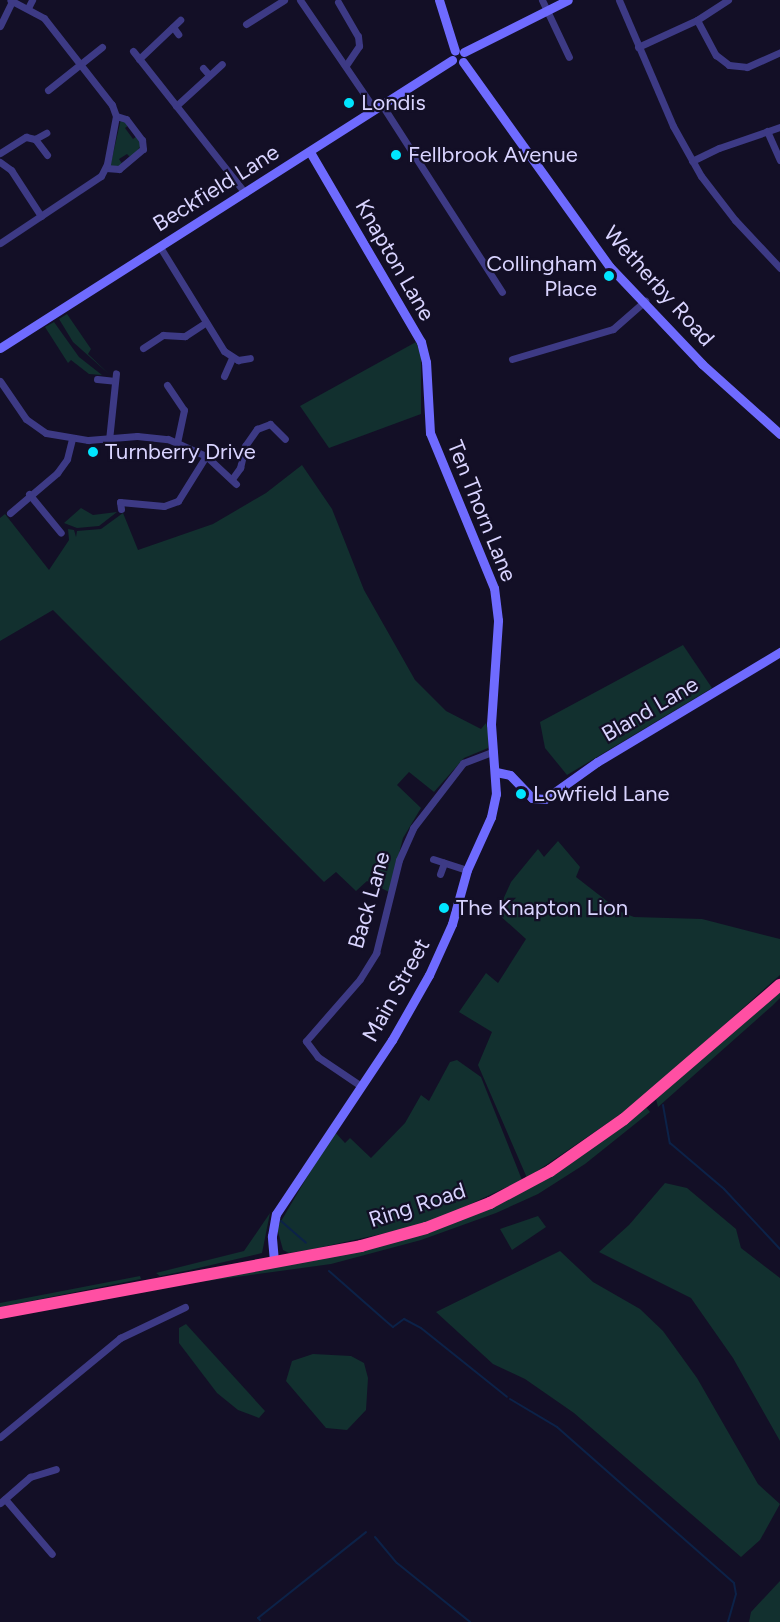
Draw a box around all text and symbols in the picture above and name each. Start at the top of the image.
place label: Londis [361,90,426,116]
marker: Londis [342,96,356,110]
street label: Beckfield Lane [148,139,284,237]
place label: Fellbrook Avenue [408,142,578,168]
marker: Fellbrook Avenue [389,148,403,162]
street label: Knapton Lane [350,195,440,325]
street label: Wetherby Road [598,220,720,352]
place label: Collingham Place [486,250,597,302]
marker: Collingham Place [602,269,616,283]
street label: Ten Thorn Lane [442,437,522,585]
place label: Turnberry Drive [105,439,256,465]
marker: Turnberry Drive [86,445,100,459]
street label: Bland Lane [597,671,703,747]
place label: Lowfield Lane [533,781,670,807]
marker: Lowfield Lane [514,787,528,801]
street label: Back Lane [343,848,395,952]
place label: The Knapton Lion [456,895,628,921]
marker: The Knapton Lion [437,901,451,915]
street label: Main Street [357,934,435,1046]
street label: Ring Road [365,1177,469,1233]

